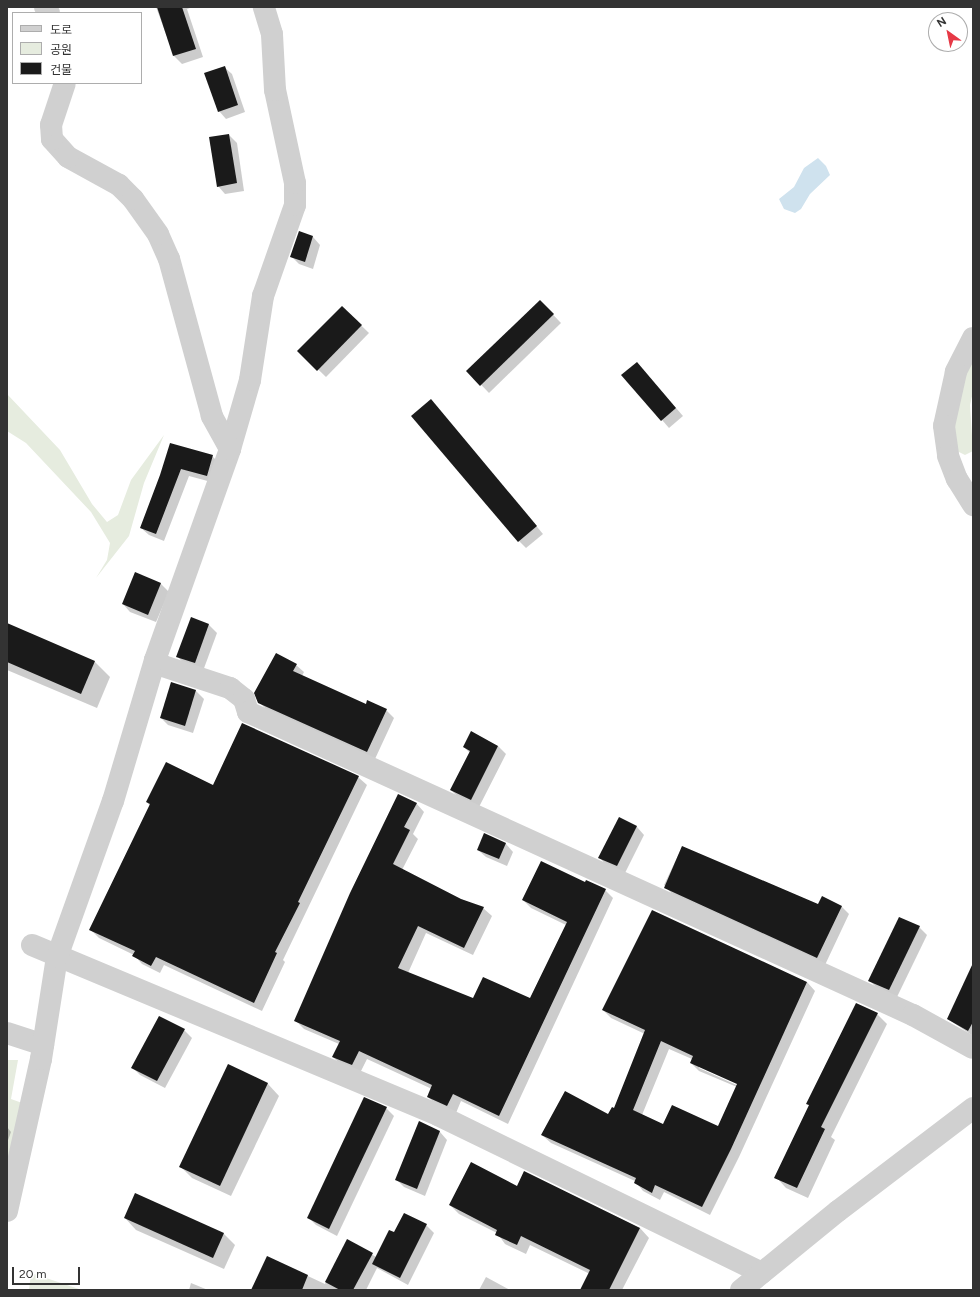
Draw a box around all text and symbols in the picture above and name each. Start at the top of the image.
legend [12,12,142,84]
north arrow [928,12,968,52]
text: N [935,15,949,30]
text: 도로 [50,23,72,37]
text: 공원 [50,43,72,57]
text: 건물 [50,63,72,77]
scale bar [14,1259,82,1285]
text: 20 m [19,1267,47,1281]

